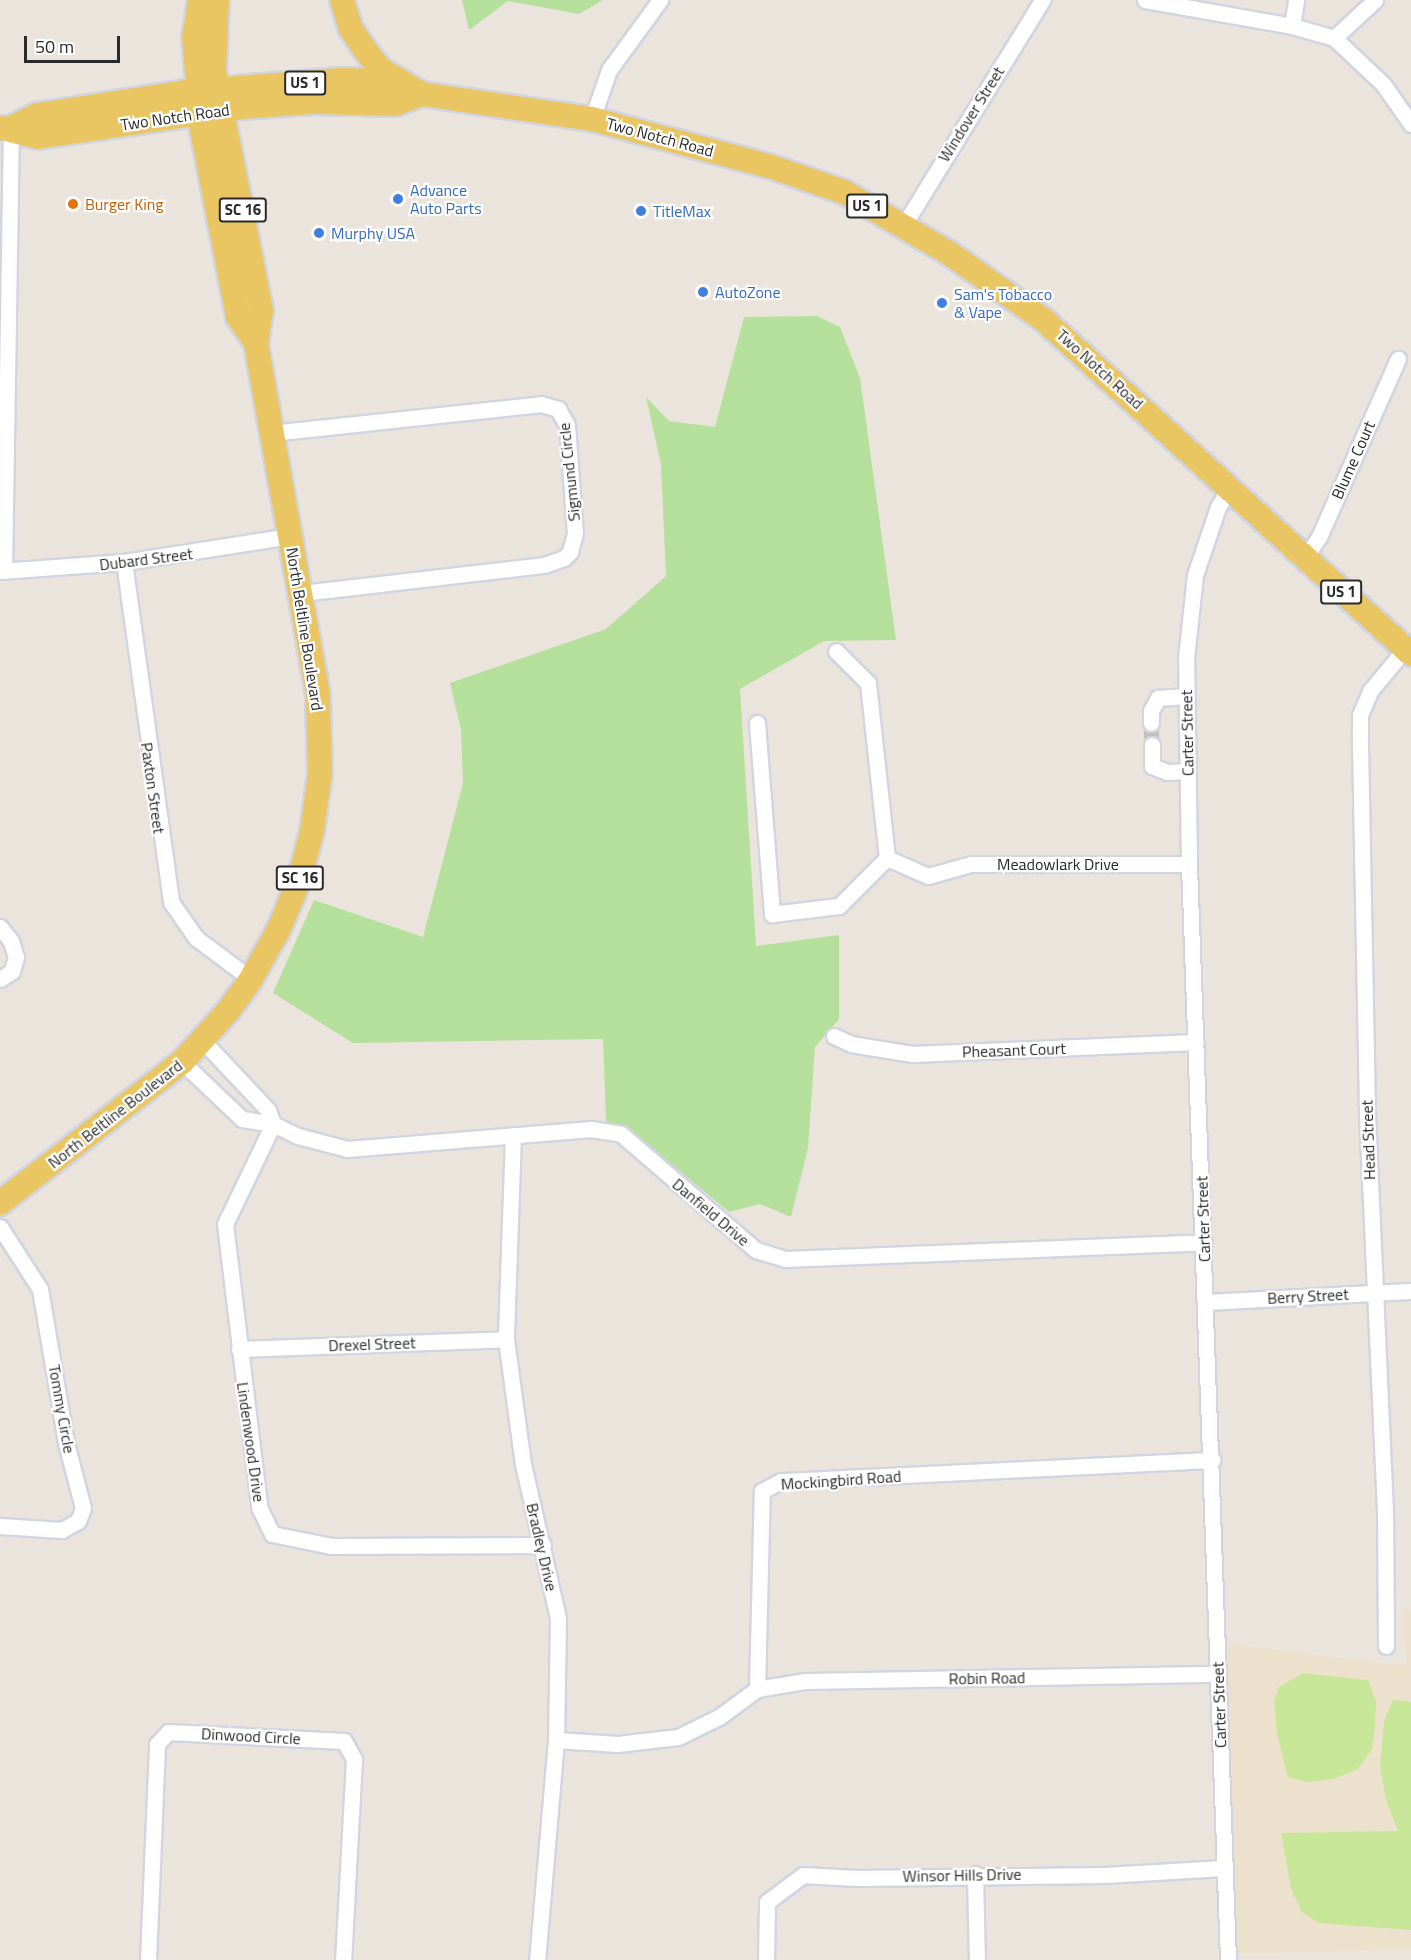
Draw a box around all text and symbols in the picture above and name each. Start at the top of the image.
scale bar [27,24,123,62]
text: 50 m [35,33,74,60]
street label: Windover Street [934,63,1008,165]
road number: US 1 [284,71,326,95]
street label: Two Notch Road [119,100,231,134]
street label: Two Notch Road [604,114,716,160]
place label: Advance Auto Parts [410,180,482,218]
marker: Advance Auto Parts [391,192,405,206]
place label: Burger King [85,194,164,214]
road number: US 1 [846,194,888,218]
marker: Burger King [66,197,80,211]
road number: SC 16 [218,198,268,222]
place label: TitleMax [653,201,711,221]
marker: TitleMax [634,204,648,218]
place label: Murphy USA [331,223,415,243]
marker: Murphy USA [312,226,326,240]
place label: AutoZone [715,282,781,302]
place label: Sam's Tobacco & Vape [954,284,1052,322]
marker: AutoZone [696,285,710,299]
marker: Sam's Tobacco & Vape [935,296,949,310]
street label: Two Notch Road [1053,325,1147,413]
street label: Blume Court [1327,418,1379,502]
street label: Sigmund Circle [554,422,584,522]
street label: Dubard Street [98,544,194,574]
street label: North Beltline Boulevard [283,546,327,712]
road number: US 1 [1320,580,1362,604]
street label: Carter Street [1177,690,1197,776]
street label: Paxton Street [137,741,169,835]
street label: Meadowlark Drive [997,854,1119,874]
road number: SC 16 [274,866,326,890]
street label: Pheasant Court [962,1039,1066,1061]
street label: North Beltline Boulevard [44,1056,186,1172]
street label: Head Street [1357,1100,1379,1180]
street label: Danfield Drive [669,1174,753,1250]
street label: Carter Street [1192,1176,1214,1262]
street label: Berry Street [1267,1284,1349,1308]
street label: Drexel Street [328,1333,416,1355]
street label: Tommy Circle [45,1363,79,1455]
street label: Lindenwood Drive [233,1381,269,1503]
street label: Mockingbird Road [780,1466,902,1494]
street label: Bradley Drive [523,1501,561,1593]
street label: Carter Street [1208,1662,1230,1748]
street label: Robin Road [948,1668,1026,1688]
street label: Dinwood Circle [201,1724,301,1748]
street label: Winsor Hills Drive [902,1864,1022,1886]

